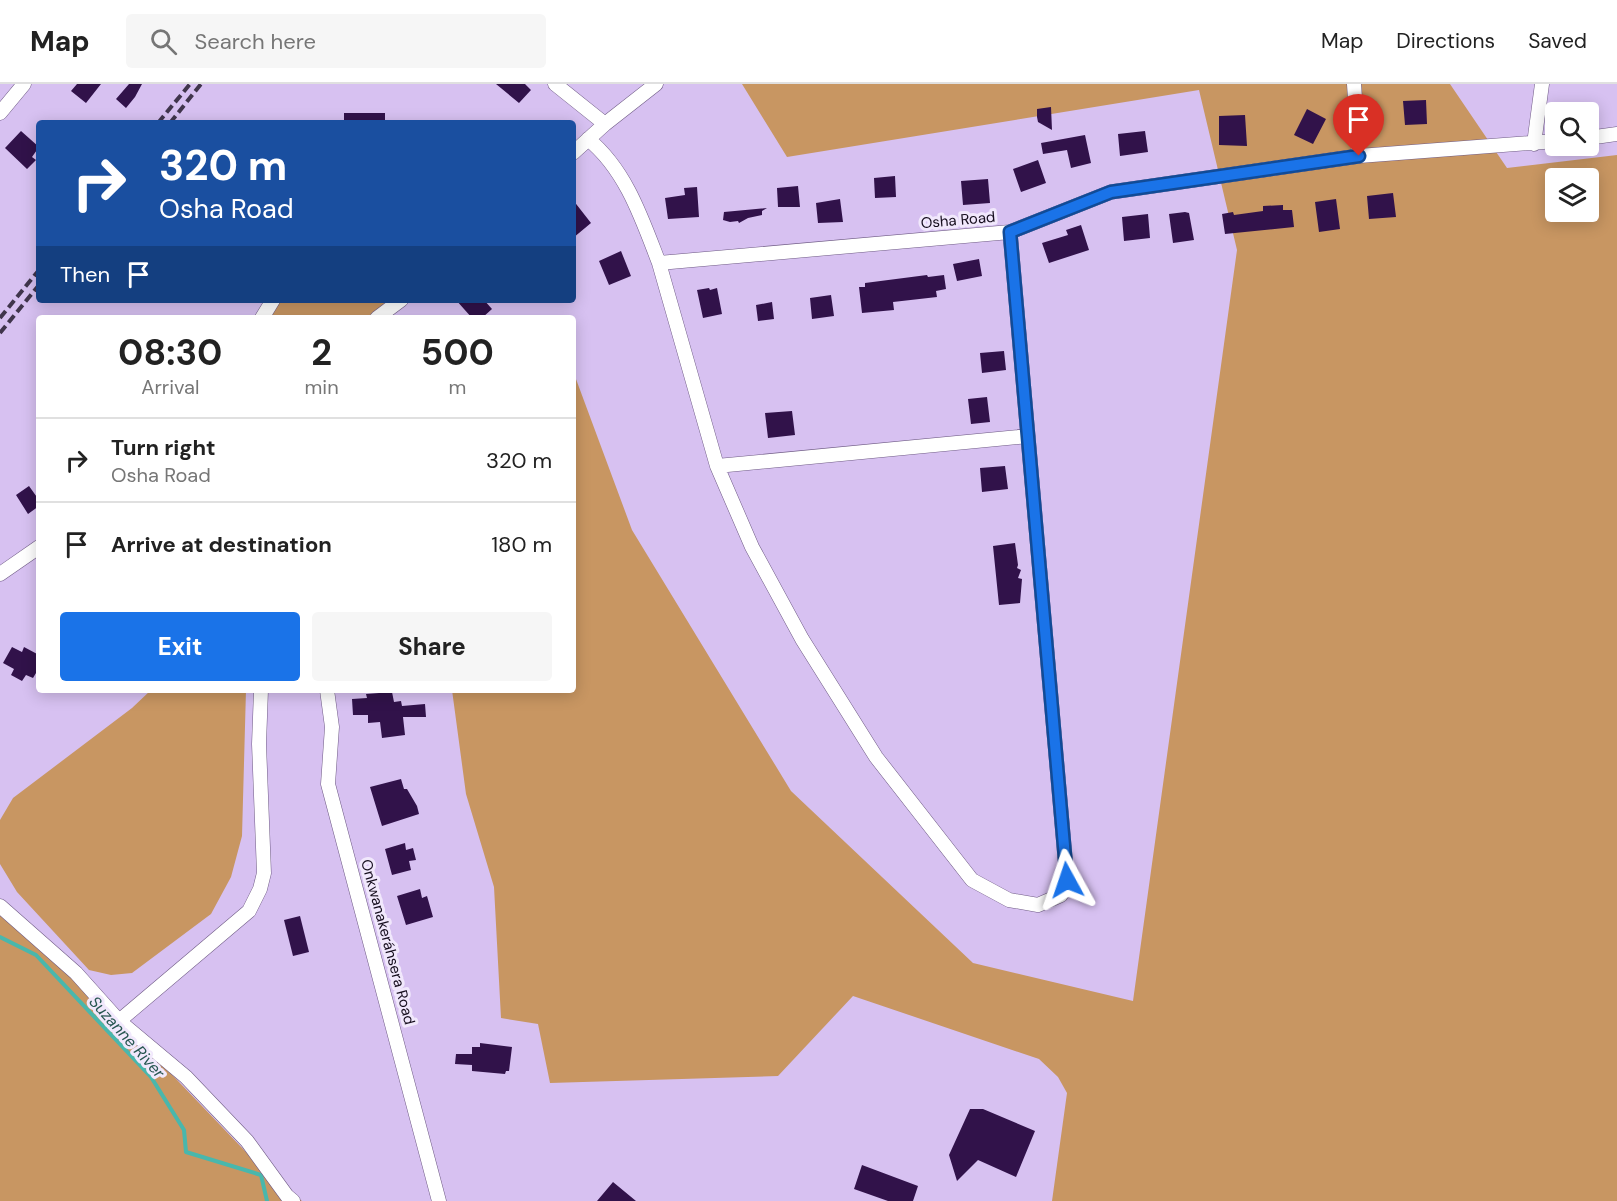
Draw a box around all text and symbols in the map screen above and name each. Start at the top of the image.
search box [126,14,546,68]
text: Map [30,23,90,60]
icon: search [147,25,180,58]
text: Search here [195,27,316,56]
text: Map [1321,27,1363,55]
text: Directions [1396,27,1495,55]
text: Saved [1528,27,1587,55]
pin [1333,94,1384,156]
map controls [1545,102,1599,222]
button: search [1545,102,1599,156]
icon: arrive [1342,103,1375,136]
text: 320 m [159,138,287,193]
icon: right [60,144,138,222]
button: layers [1545,168,1599,222]
text: Osha Road [159,191,294,226]
street label: Osha Road [920,207,996,233]
icon: arrive [122,258,155,291]
text: Then [60,260,110,289]
text: 08:30 [118,329,222,376]
text: 2 [311,329,332,376]
text: 500 [421,329,494,376]
text: Arrival [141,374,199,400]
text: min [305,374,339,400]
text: m [448,374,466,400]
text: Turn right [111,433,216,462]
icon: right [60,444,93,477]
text: 320 m [486,446,552,475]
text: Osha Road [111,462,211,488]
icon: arrive [60,528,93,561]
text: Arrive at destination [111,530,332,559]
text: 180 m [491,530,552,559]
button: Exit [60,612,300,681]
button: Share [312,612,552,681]
position arrow [1035,848,1099,912]
street label: Onkwanakeráhsera Road [356,857,420,1027]
water label: Suzanne River [85,991,170,1083]

